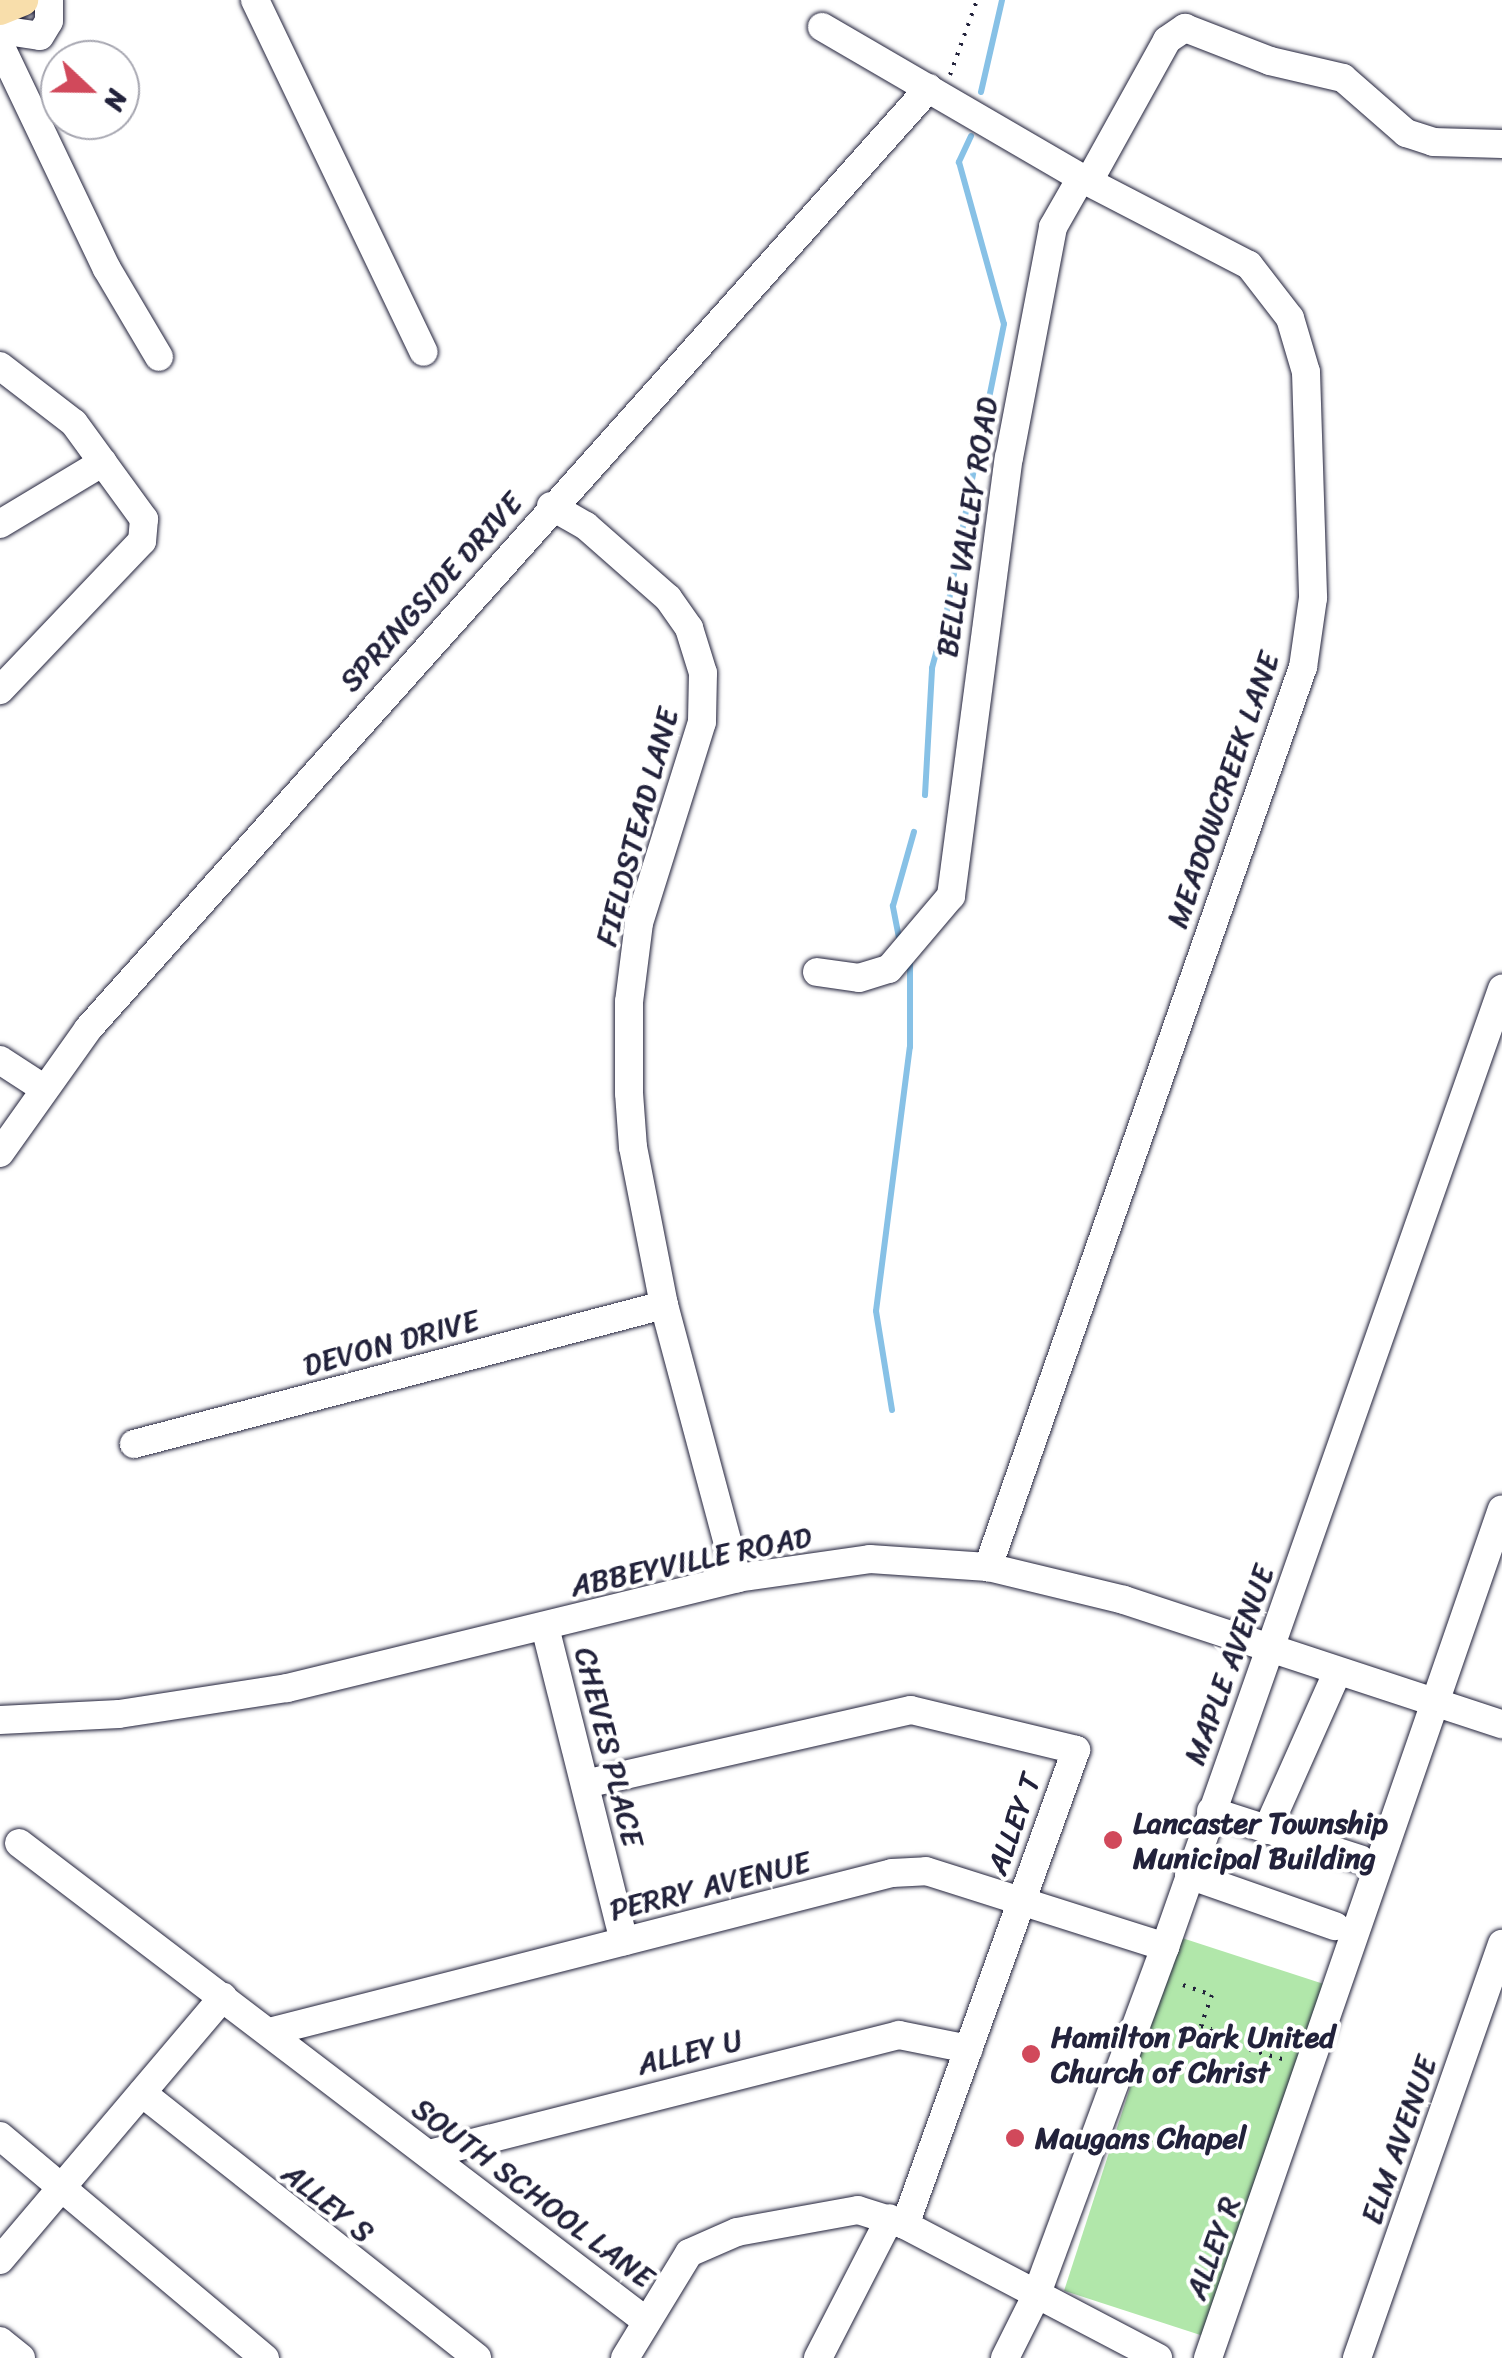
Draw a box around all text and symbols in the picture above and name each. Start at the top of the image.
north arrow [40,40,140,140]
text: N [90,83,143,119]
street label: BELLE VALLEY ROAD [929,394,1005,660]
street label: SPRINGSIDE DRIVE [332,485,530,699]
street label: MEADOWCREEK LANE [1159,647,1287,933]
street label: FIELDSTEAD LANE [588,704,686,950]
street label: DEVON DRIVE [298,1302,484,1384]
street label: ABBEYVILLE ROAD [567,1518,815,1604]
street label: MAPLE AVENUE [1176,1560,1282,1770]
street label: CHEVES PLACE [567,1644,651,1850]
street label: ALLEY T [979,1768,1049,1880]
place label: Lancaster Township Municipal Building [1133,1805,1386,1876]
marker: Lancaster Township Municipal Building [1102,1829,1124,1851]
street label: PERRY AVENUE [606,1844,814,1928]
place label: Hamilton Park United Church of Christ [1051,2019,1336,2090]
street label: ALLEY U [633,2021,747,2083]
marker: Hamilton Park United Church of Christ [1020,2043,1042,2065]
street label: ELM AVENUE [1354,2051,1444,2229]
street label: SOUTH SCHOOL LANE [405,2090,661,2296]
place label: Maugans Chapel [1035,2120,1246,2156]
marker: Maugans Chapel [1004,2127,1026,2149]
street label: ALLEY S [275,2155,381,2251]
street label: ALLEY R [1178,2192,1248,2304]

